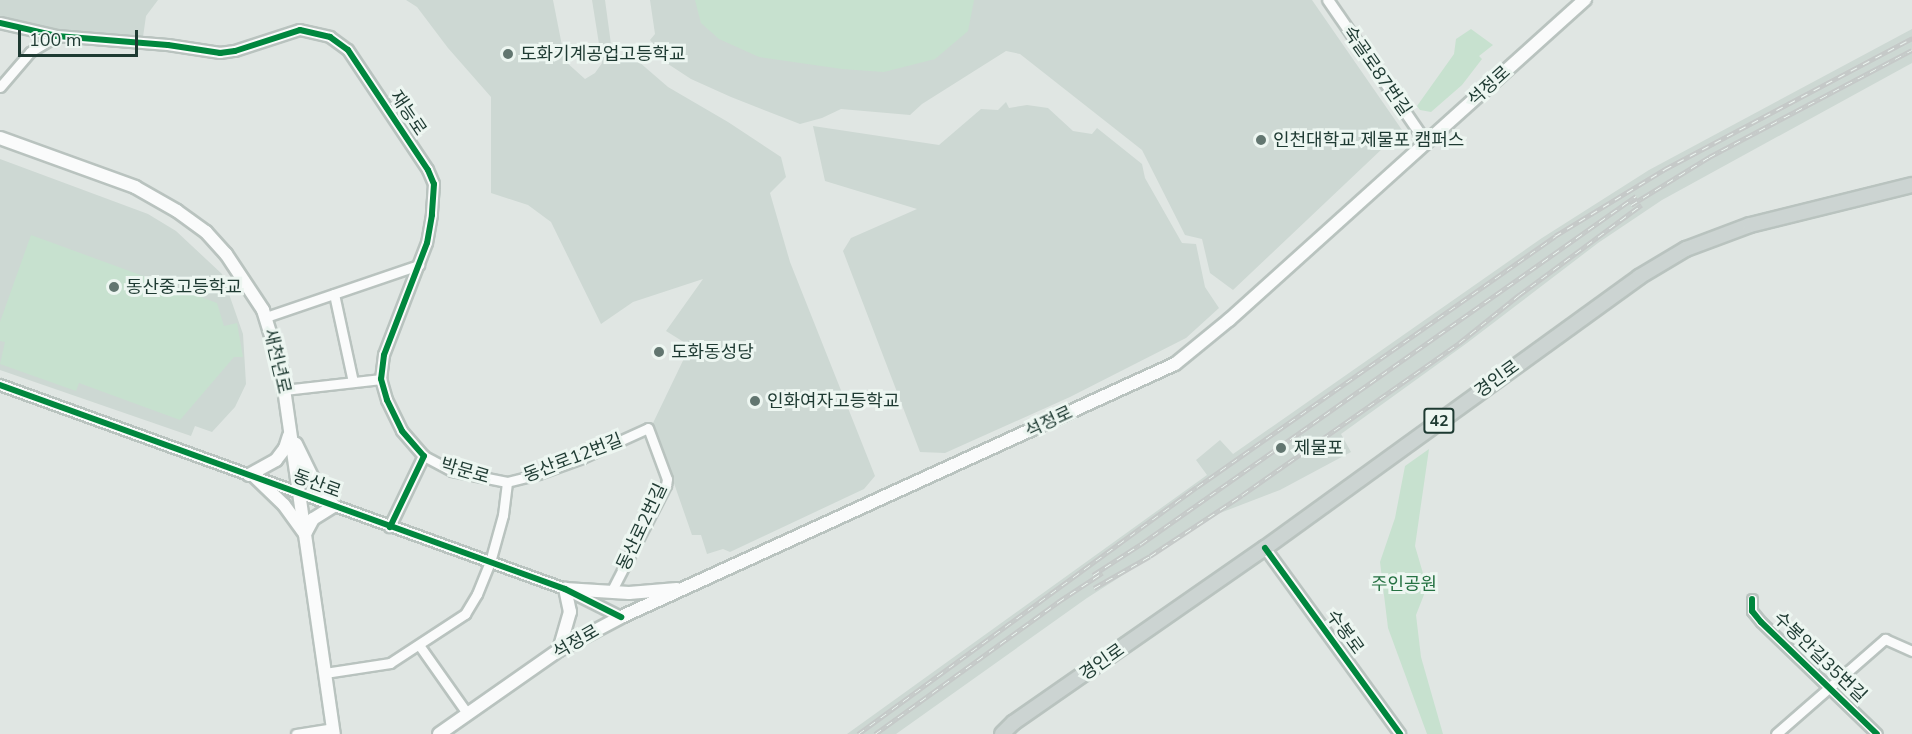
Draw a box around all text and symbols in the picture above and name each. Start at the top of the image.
scale bar [21,18,141,56]
street label: 숙골로87번길 [1338,22,1416,120]
text: 100 m [29,28,81,52]
place label: 도화기계공업고등학교 [520,43,686,65]
marker: 도화기계공업고등학교 [501,47,515,61]
street label: 석정로 [1463,61,1515,111]
street label: 재능로 [385,86,431,140]
place label: 인천대학교 제물포 캠퍼스 [1273,129,1464,151]
marker: 인천대학교 제물포 캠퍼스 [1254,133,1268,147]
place label: 동산중고등학교 [126,276,242,298]
marker: 동산중고등학교 [107,280,121,294]
street label: 새천년로 [259,326,295,396]
place label: 도화동성당 [671,341,754,363]
marker: 도화동성당 [652,345,666,359]
street label: 경인로 [1471,356,1523,402]
place label: 인화여자고등학교 [767,390,899,412]
marker: 인화여자고등학교 [748,394,762,408]
street label: 석정로 [1022,402,1076,442]
road number: 42 [1422,408,1456,434]
street label: 동산로12번길 [520,429,626,487]
place label: 제물포 [1294,437,1344,459]
marker: 제물포 [1272,439,1290,457]
street label: 박문로 [438,454,492,488]
street label: 동산로 [290,465,344,503]
street label: 동산로2번길 [612,480,672,574]
park label: 주인공원 [1371,573,1437,595]
street label: 수봉로 [1322,606,1368,658]
street label: 수봉안길35번길 [1769,607,1871,707]
street label: 석정로 [549,620,603,664]
street label: 경인로 [1075,639,1129,685]

